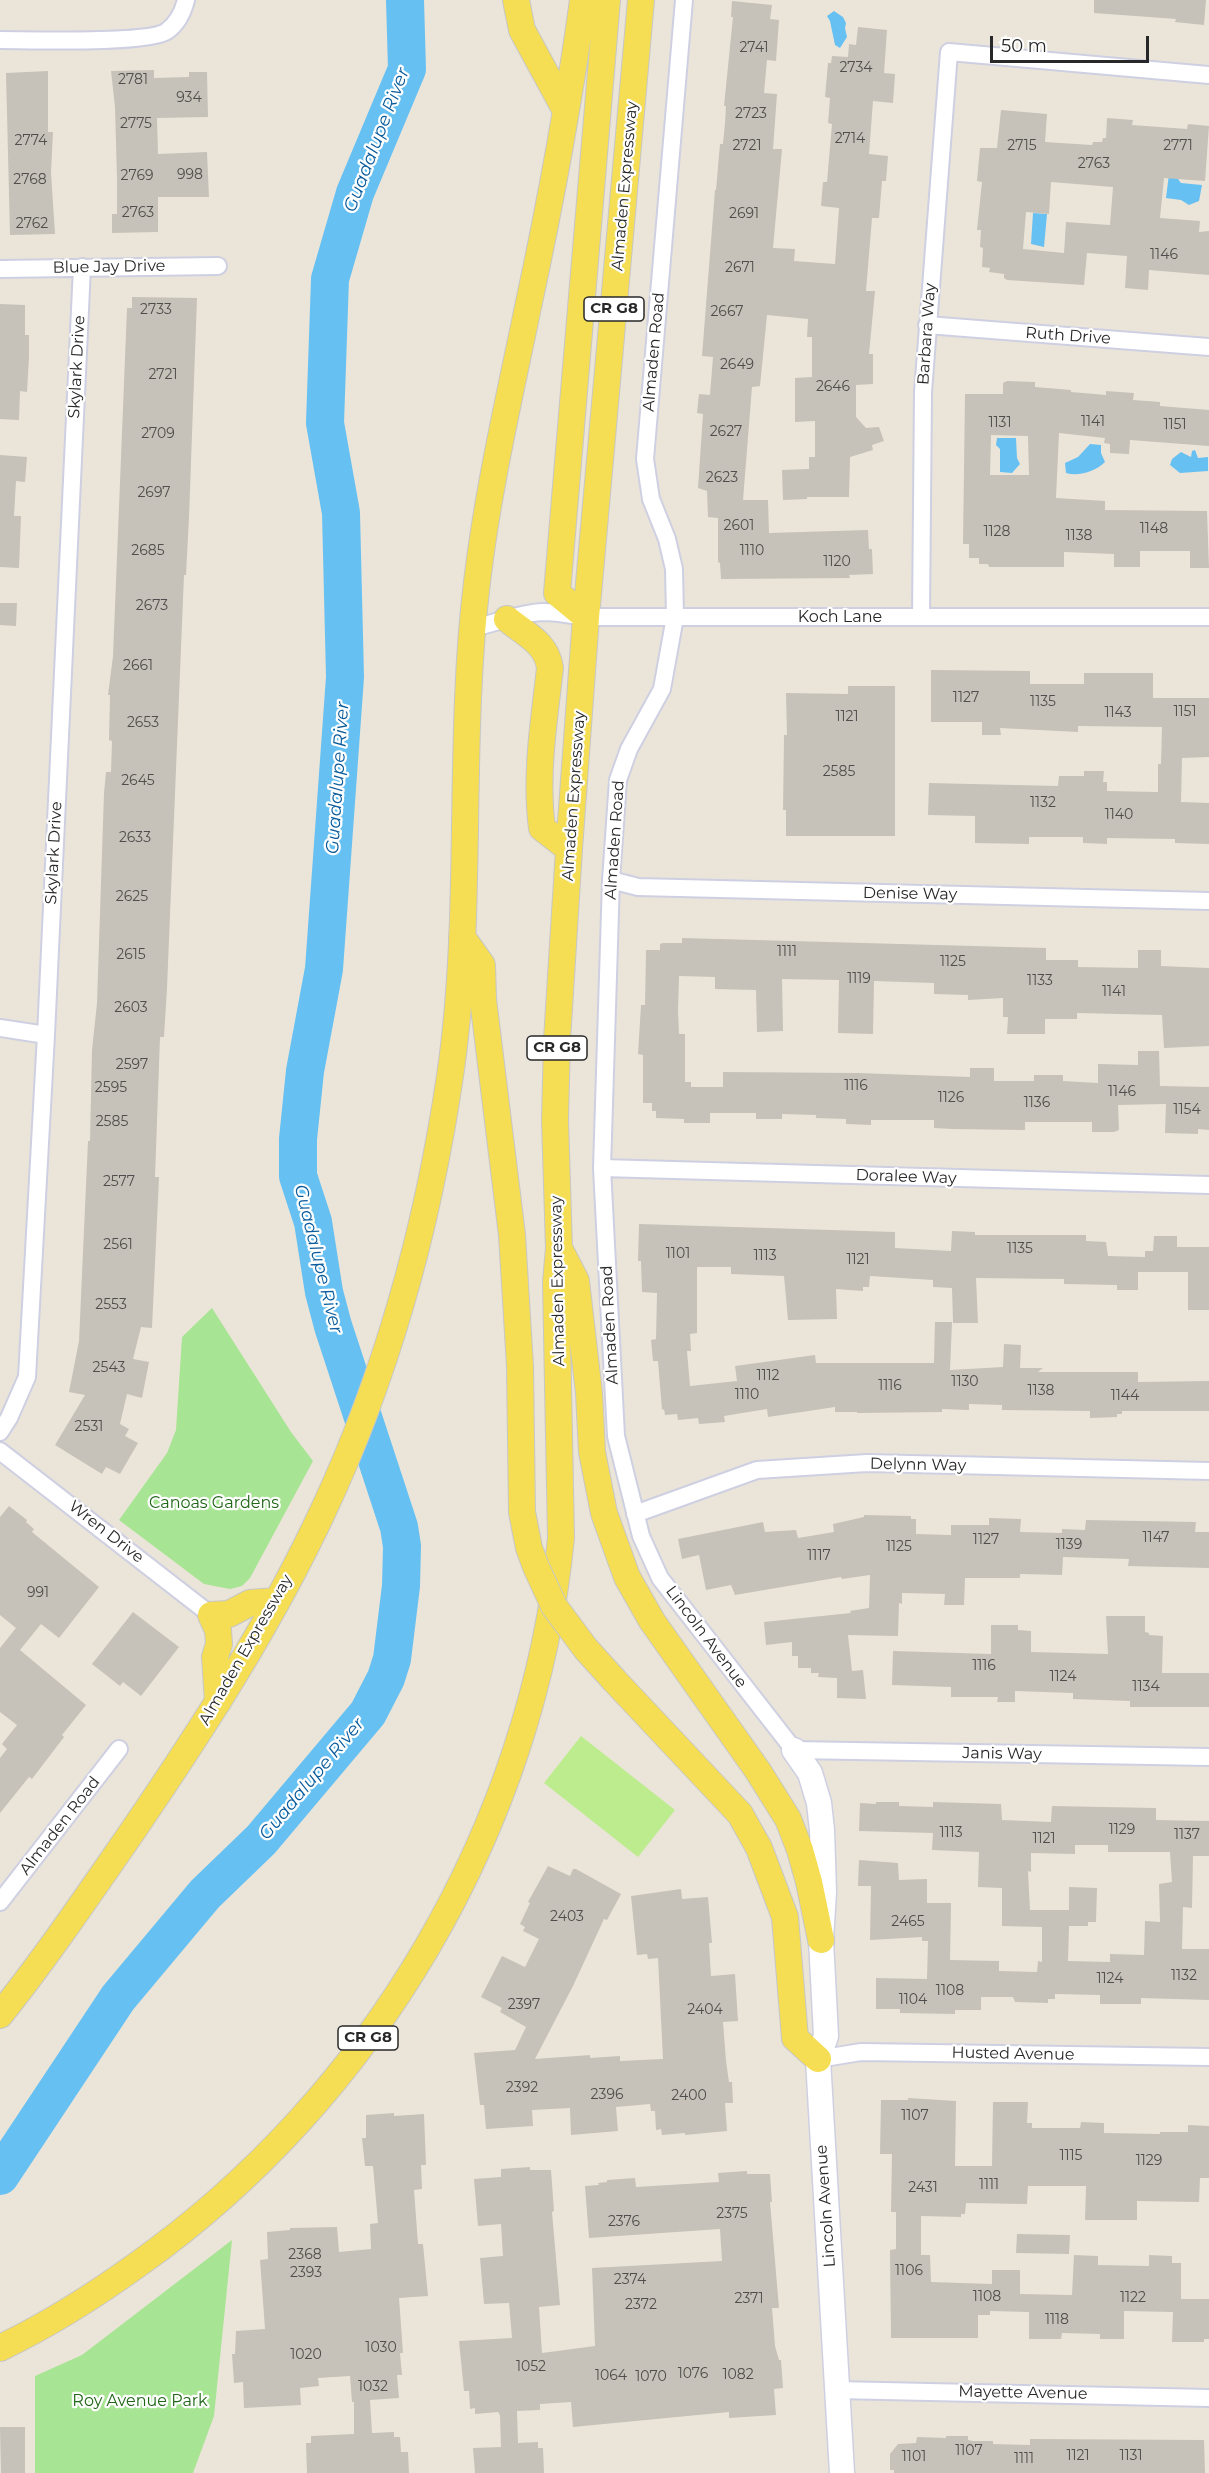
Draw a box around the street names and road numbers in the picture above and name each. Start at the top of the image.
street label: Almaden Expressway [608,100,642,272]
street label: Blue Jay Drive [52,256,166,278]
street label: Barbara Way [914,282,940,386]
street label: Almaden Road [639,292,669,412]
road number: CR G8 [584,297,644,321]
street label: Skylark Drive [65,315,89,419]
street label: Ruth Drive [1025,323,1111,349]
street label: Koch Lane [798,607,882,627]
street label: Almaden Expressway [558,710,590,882]
street label: Almaden Road [601,780,629,900]
street label: Skylark Drive [42,801,66,905]
street label: Denise Way [863,884,957,904]
road number: CR G8 [527,1036,587,1060]
street label: Doralee Way [855,1166,957,1188]
street label: Almaden Expressway [547,1196,569,1366]
street label: Almaden Road [597,1265,623,1385]
street label: Delynn Way [870,1455,966,1475]
street label: Wren Drive [65,1497,147,1567]
street label: Almaden Expressway [195,1571,297,1729]
street label: Lincoln Avenue [661,1582,751,1692]
street label: Janis Way [962,1744,1042,1764]
street label: Almaden Road [16,1773,104,1879]
road number: CR G8 [338,2026,398,2050]
street label: Husted Avenue [951,2043,1075,2065]
street label: Lincoln Avenue [812,2144,840,2268]
street label: Mayette Avenue [958,2382,1088,2404]

